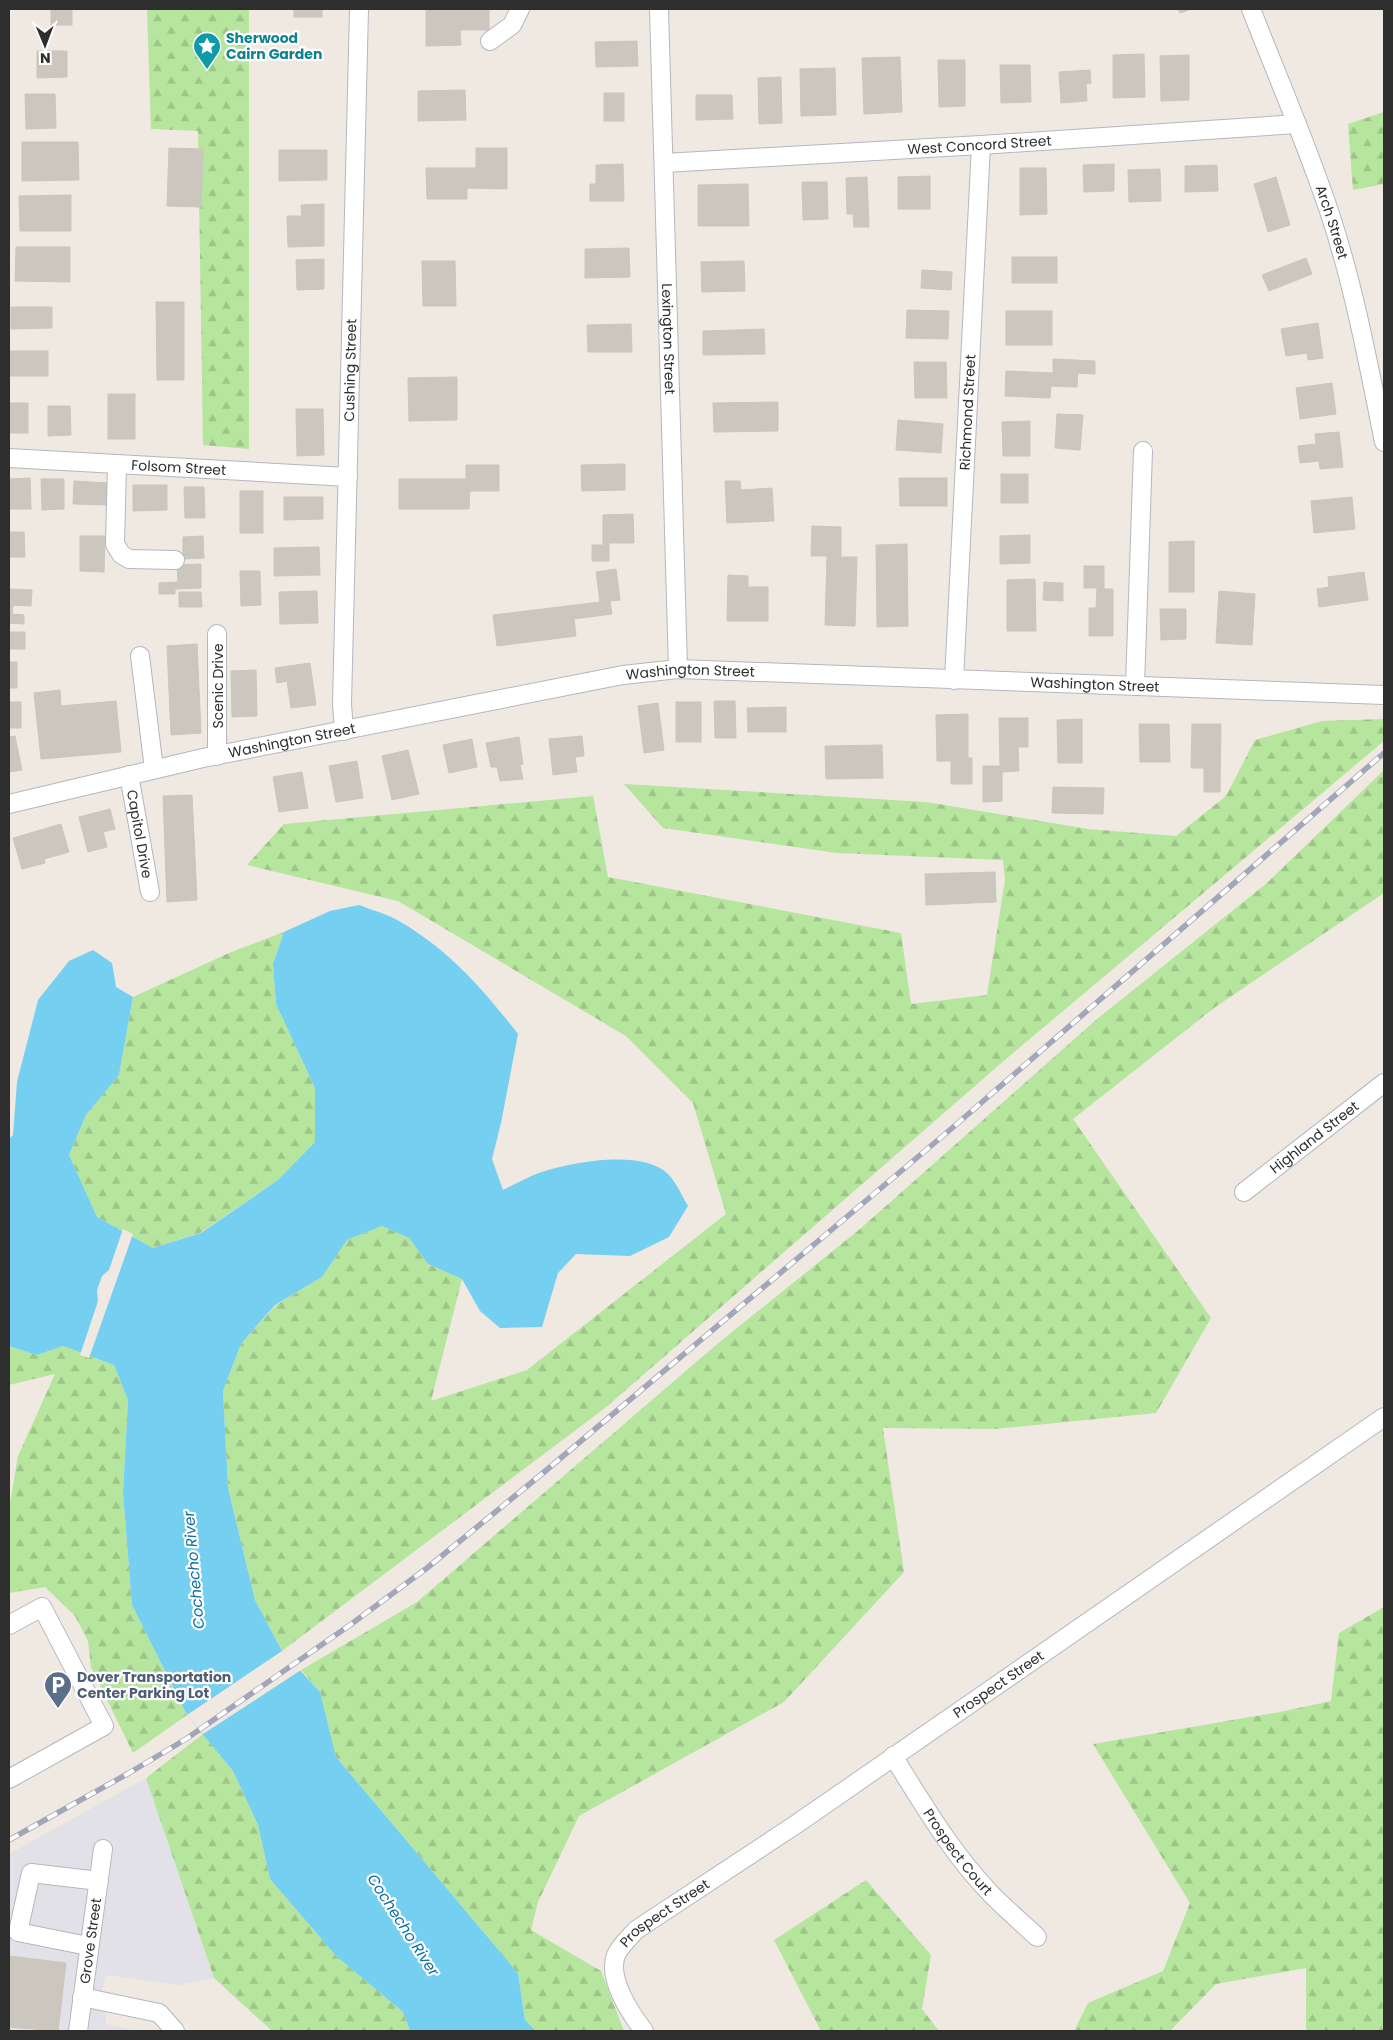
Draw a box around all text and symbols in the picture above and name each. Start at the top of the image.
north arrow [20,20,70,70]
place label: Sherwood Cairn Garden [226,28,322,64]
place icon: Sherwood Cairn Garden [192,31,222,70]
text: N [40,48,51,68]
street label: West Concord Street [907,130,1052,159]
street label: Arch Street [1311,182,1353,261]
street label: Lexington Street [657,283,680,395]
street label: Cushing Street [339,319,361,422]
street label: Richmond Street [955,354,980,471]
street label: Folsom Street [131,455,227,480]
street label: Scenic Drive [208,643,228,729]
street label: Washington Street [625,659,755,685]
street label: Washington Street [1030,672,1160,697]
street label: Washington Street [227,718,357,763]
street label: Capitol Drive [122,788,157,880]
street label: Highland Street [1266,1096,1363,1178]
water label: Cochecho River [178,1510,209,1630]
street label: Prospect Street [949,1646,1048,1723]
place label: Dover Transportation Center Parking Lot [77,1667,231,1703]
parking icon: Dover Transportation Center Parking Lot [43,1670,73,1709]
street label: Prospect Court [918,1805,997,1900]
water label: Cochecho River [362,1869,445,1980]
street label: Prospect Street [615,1874,713,1951]
street label: Grove Street [75,1897,106,1985]

